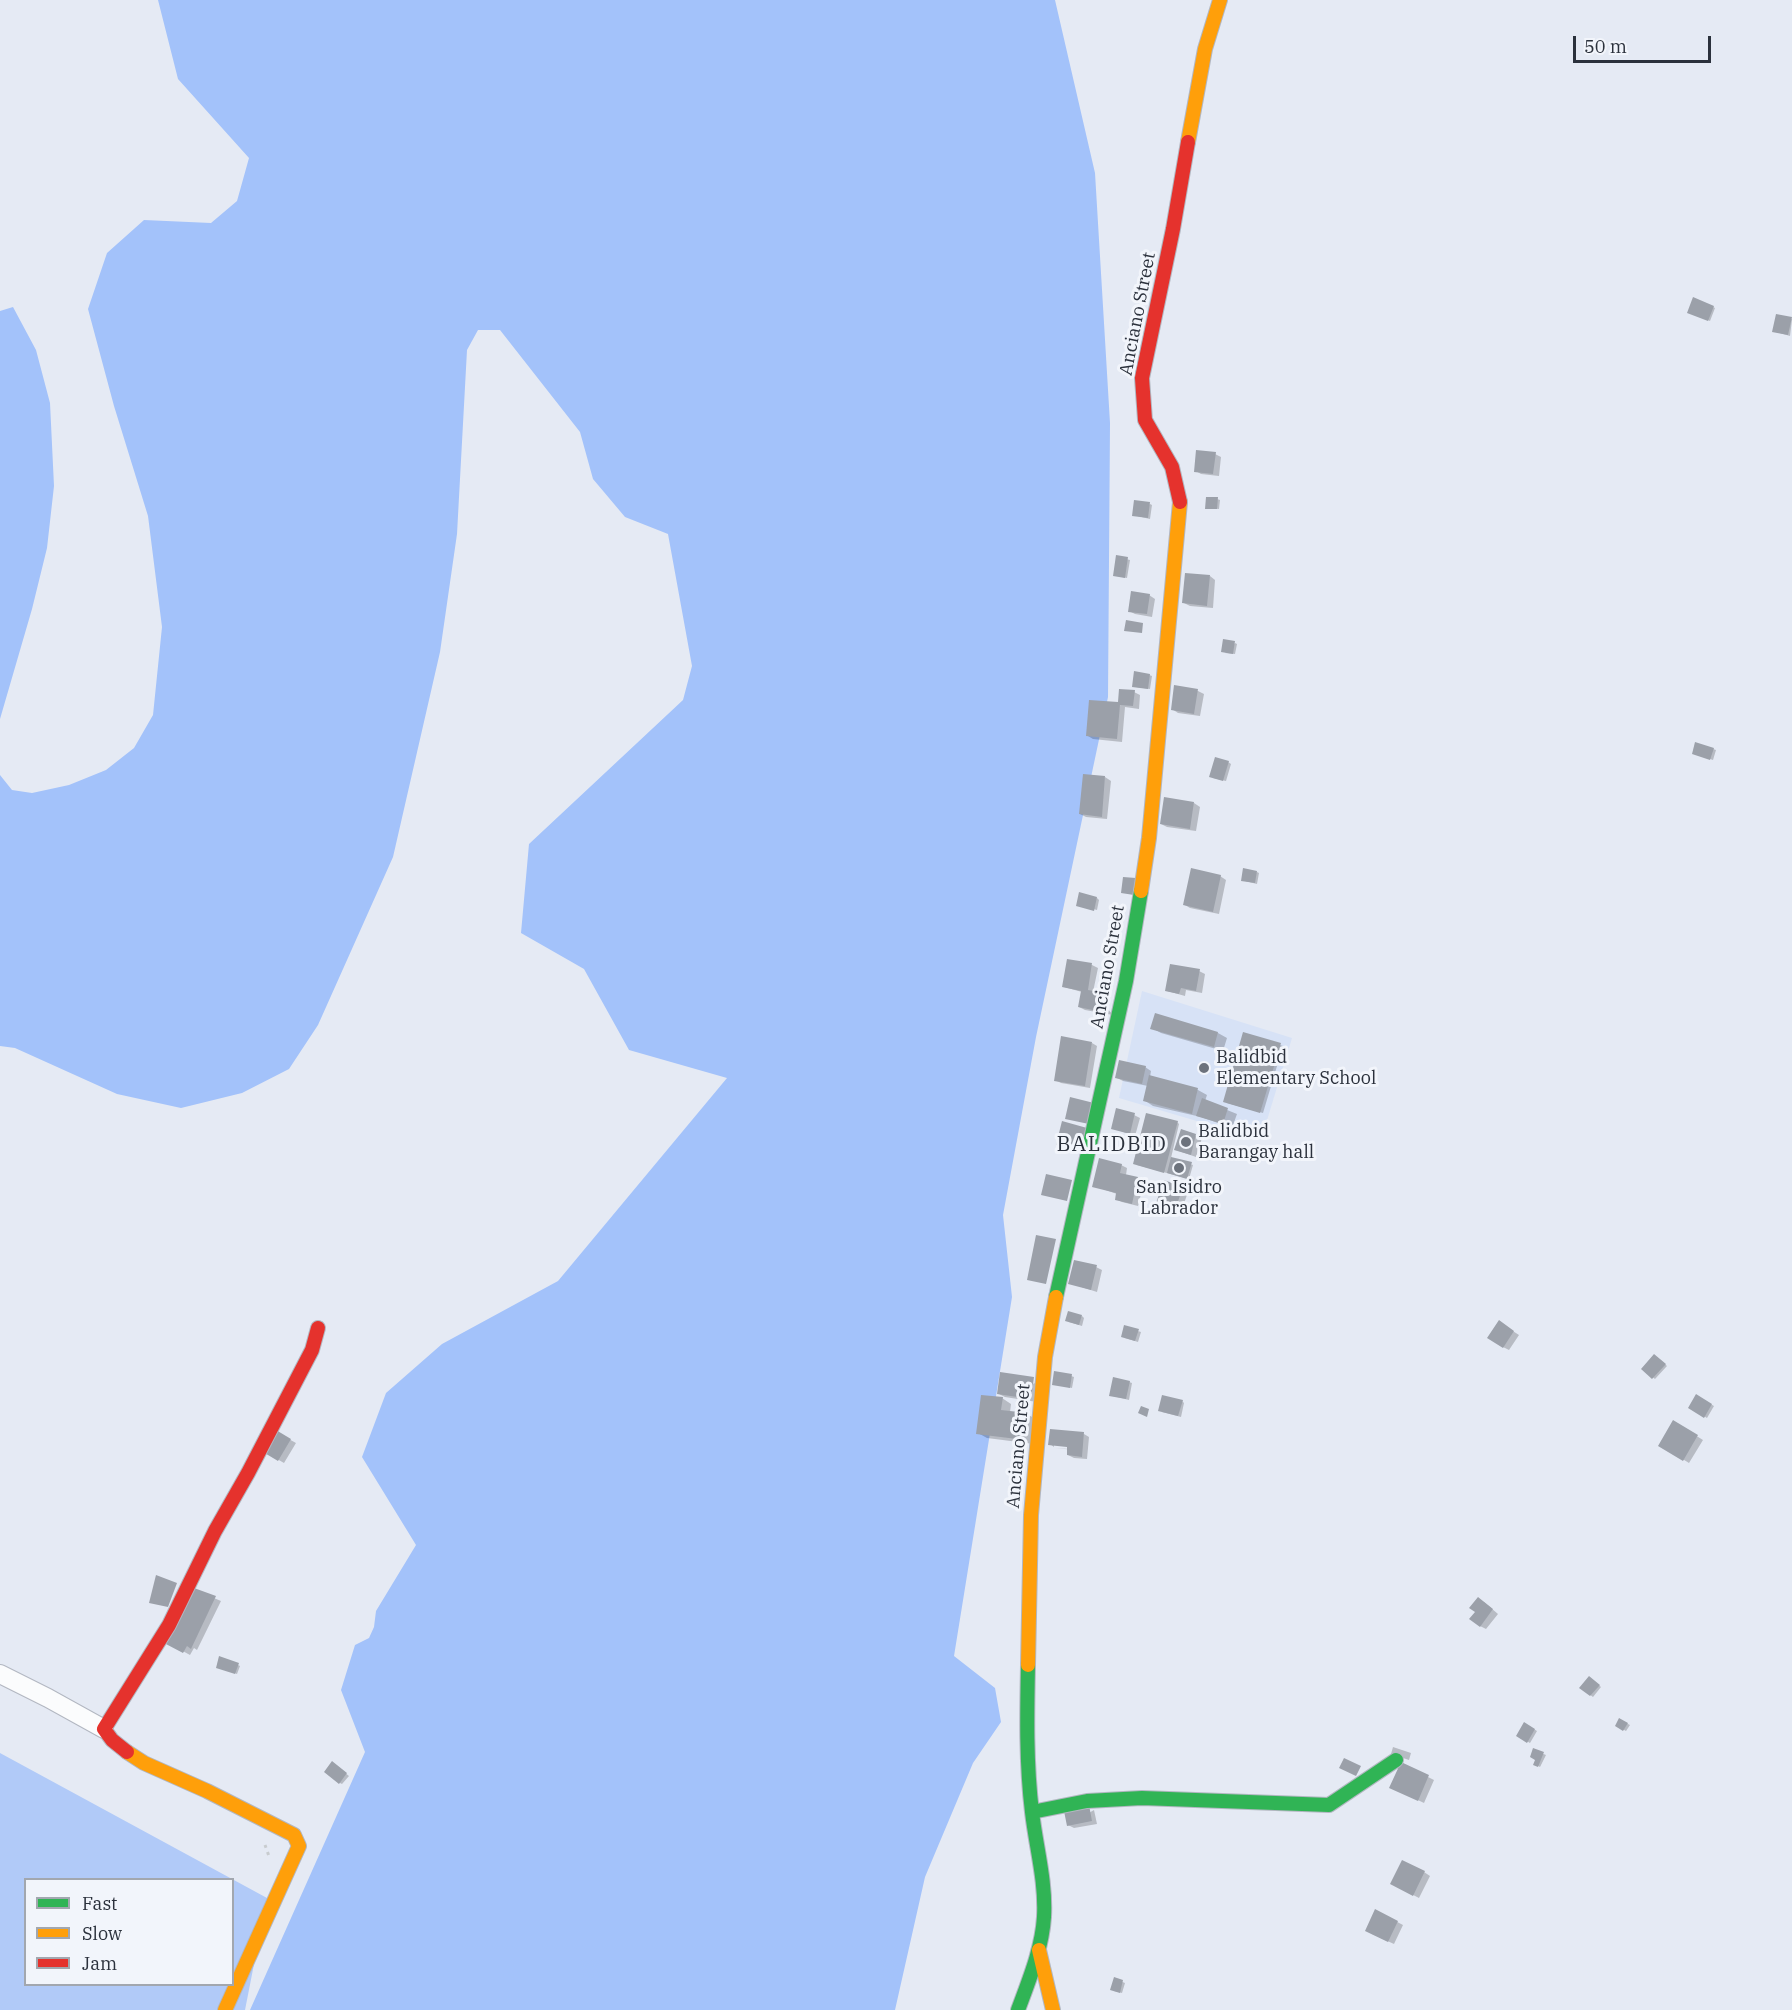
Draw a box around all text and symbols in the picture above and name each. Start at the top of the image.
scale bar [1576,24,1714,62]
text: 50 m [1584,35,1627,58]
street label: Anciano Street [1115,251,1161,377]
street label: Anciano Street [1087,904,1129,1030]
place label: Balidbid Elementary School [1216,1047,1376,1090]
marker: Balidbid Elementary School [1197,1061,1211,1075]
place label: Balidbid Barangay hall [1198,1121,1314,1164]
district label: BALIDBID [1057,1132,1167,1158]
marker: Balidbid Barangay hall [1179,1135,1193,1149]
marker: San Isidro Labrador [1172,1161,1186,1175]
place label: San Isidro Labrador [1136,1177,1222,1220]
street label: Anciano Street [1003,1383,1035,1509]
legend [24,1878,234,1986]
text: Fast [82,1892,117,1915]
text: Slow [82,1922,122,1945]
text: Jam [82,1952,117,1975]

